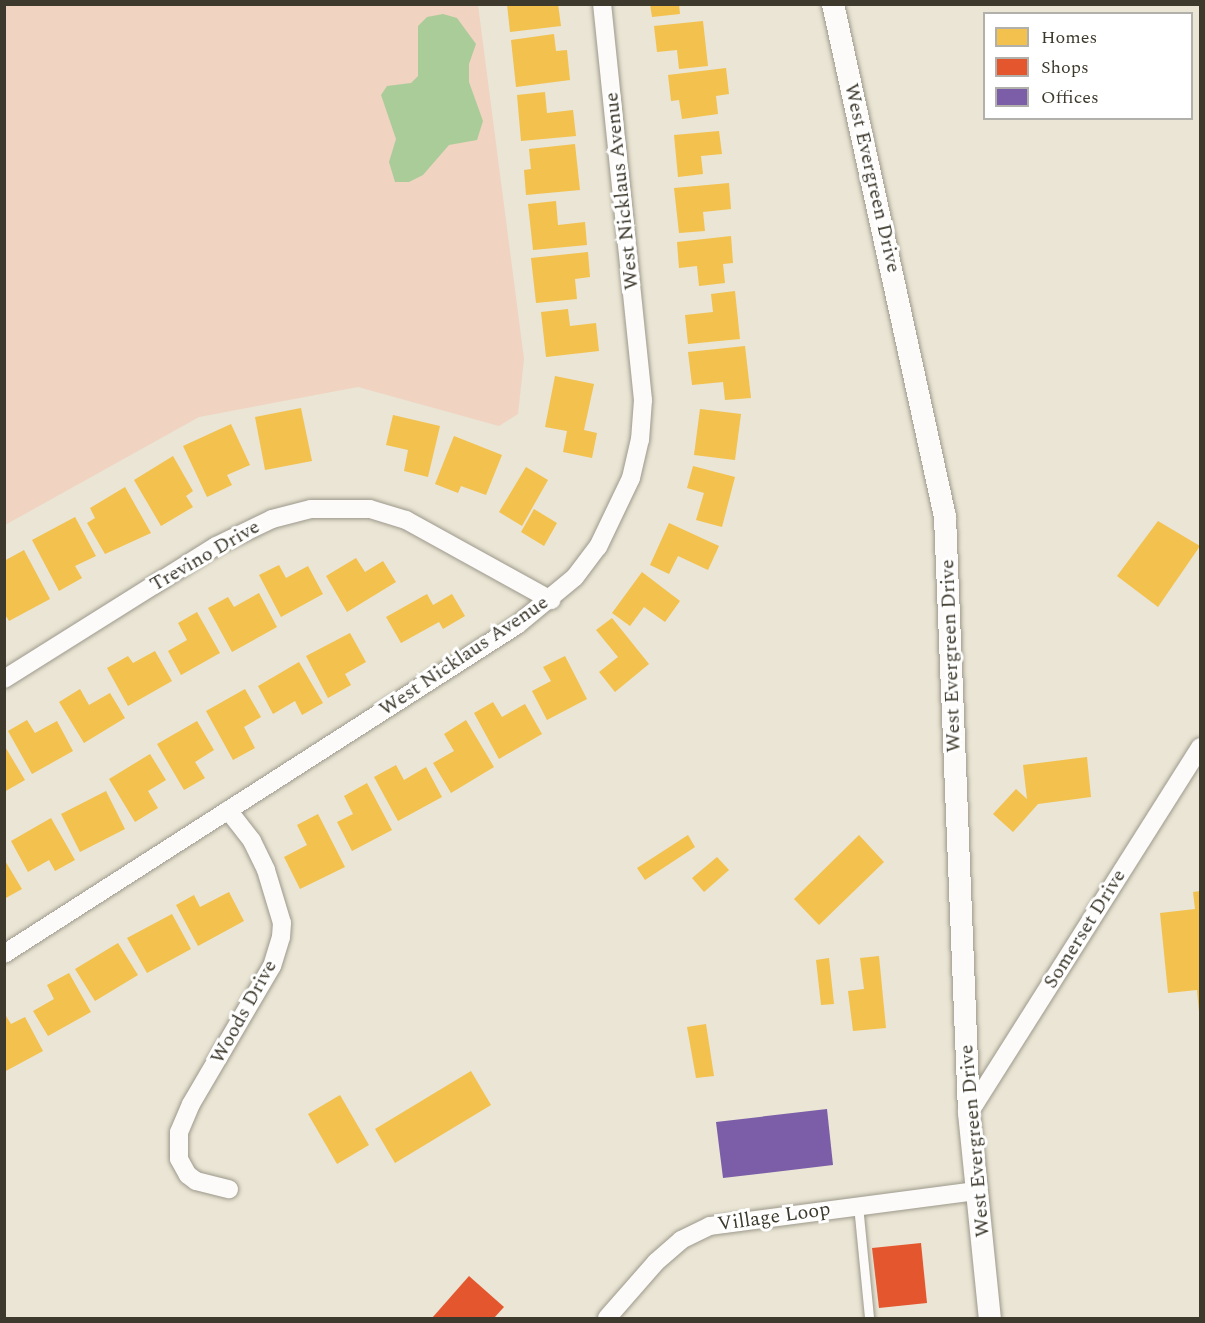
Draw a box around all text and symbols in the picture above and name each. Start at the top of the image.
legend [983,12,1193,120]
text: Homes [1041,24,1097,51]
text: Shops [1041,54,1089,81]
street label: West Evergreen Drive [839,81,905,275]
text: Offices [1041,84,1099,111]
street label: West Nicklaus Avenue [600,91,644,291]
street label: Trevino Drive [146,515,264,597]
street label: West Evergreen Drive [936,559,966,753]
street label: West Nicklaus Avenue [375,590,553,722]
street label: Somerset Drive [1039,865,1131,993]
street label: Woods Drive [206,956,282,1068]
street label: West Evergreen Drive [955,1044,995,1238]
street label: Village Loop [716,1197,832,1237]

